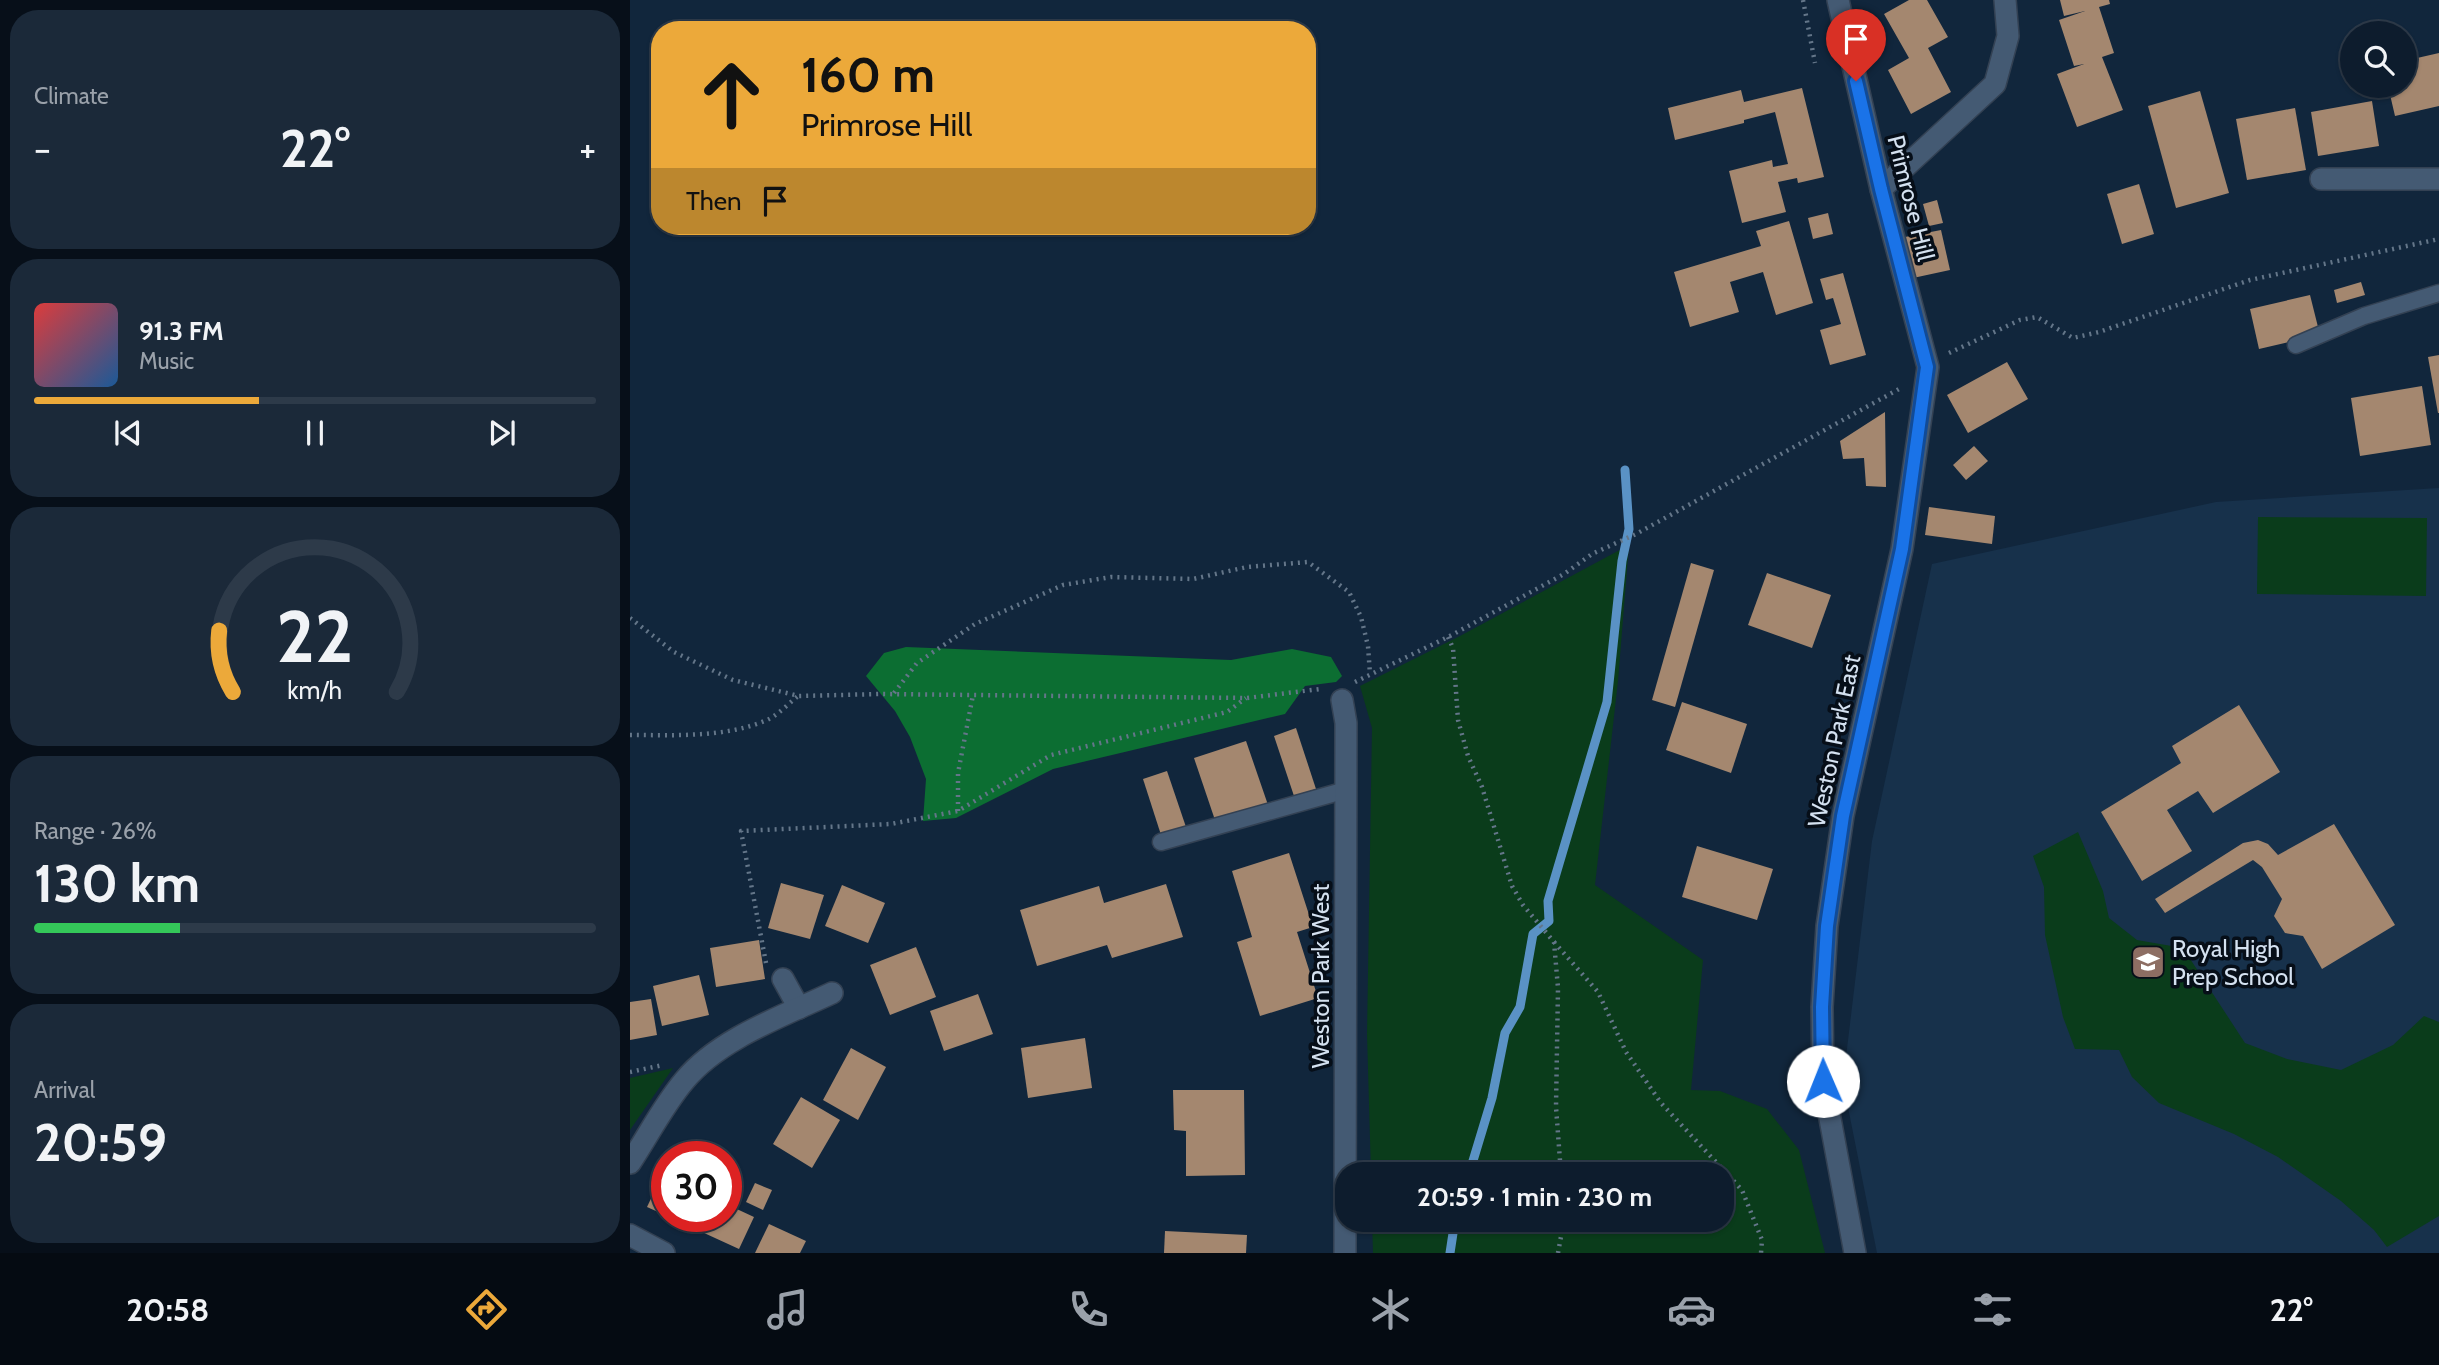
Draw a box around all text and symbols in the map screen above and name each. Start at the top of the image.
pin [1826,9,1886,81]
icon: arrive [1837,20,1875,58]
map controls [2340,21,2417,98]
button: search [2340,21,2417,98]
text: 160 m [801,45,935,104]
icon: ahead [686,49,777,140]
text: Climate [34,82,109,110]
text: Primrose Hill [801,105,972,144]
text: 22° [280,117,350,180]
text: − [34,125,51,172]
text: + [579,125,596,172]
street label: Primrose Hill [1881,132,1941,264]
icon: arrive [756,182,794,220]
text: Then [686,185,742,217]
text: 91.3 FM [139,315,224,347]
text: Music [139,347,194,375]
icon: previous [109,414,147,452]
icon: pause [296,414,334,452]
icon: next [483,414,521,452]
text: 22 [276,593,354,681]
street label: Weston Park East [1802,652,1866,830]
text: km/h [288,675,342,705]
text: Range · 26% [34,817,157,845]
text: 130 km [34,852,200,915]
street label: Weston Park West [1306,884,1335,1068]
place label: Royal High Prep School [2172,934,2294,991]
school or university icon: Royal High Prep School [2129,943,2167,981]
position arrow [1786,1044,1860,1118]
text: Arrival [34,1076,95,1104]
text: 20:59 [34,1111,167,1174]
speed limit sign: 30 [651,1141,742,1232]
text: 20:59 · 1 min · 230 m [1417,1181,1652,1213]
icon: directions [462,1285,511,1334]
icon: music [763,1285,812,1334]
icon: phone [1064,1285,1113,1334]
icon: climate [1366,1285,1415,1334]
icon: car [1667,1285,1716,1334]
icon: filters [1968,1285,2017,1334]
text: 20:58 [126,1290,209,1329]
text: 22° [2270,1290,2313,1329]

